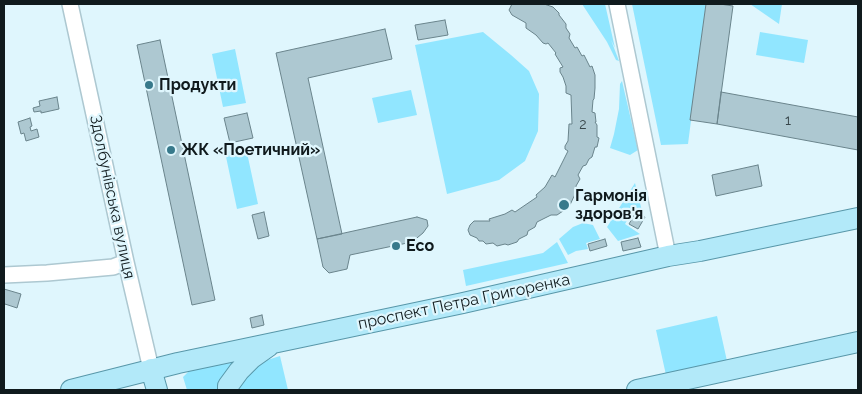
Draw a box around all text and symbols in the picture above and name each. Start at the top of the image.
place label: Продукти [159,75,236,95]
marker: Продукти [143,79,155,91]
street label: Здолбунівська вулиця [85,113,139,281]
house number: 1 [785,113,791,129]
house number: 2 [579,117,587,133]
place label: ЖК «Поетичний» [181,140,320,160]
marker: ЖК «Поетичний» [165,144,177,156]
place label: Гармонія здоров'я [575,186,647,224]
marker: Гармонія здоров'я [557,198,571,212]
place label: Eco [406,236,434,256]
marker: Eco [390,240,402,252]
street label: проспект Петра Григоренка [356,270,572,334]

